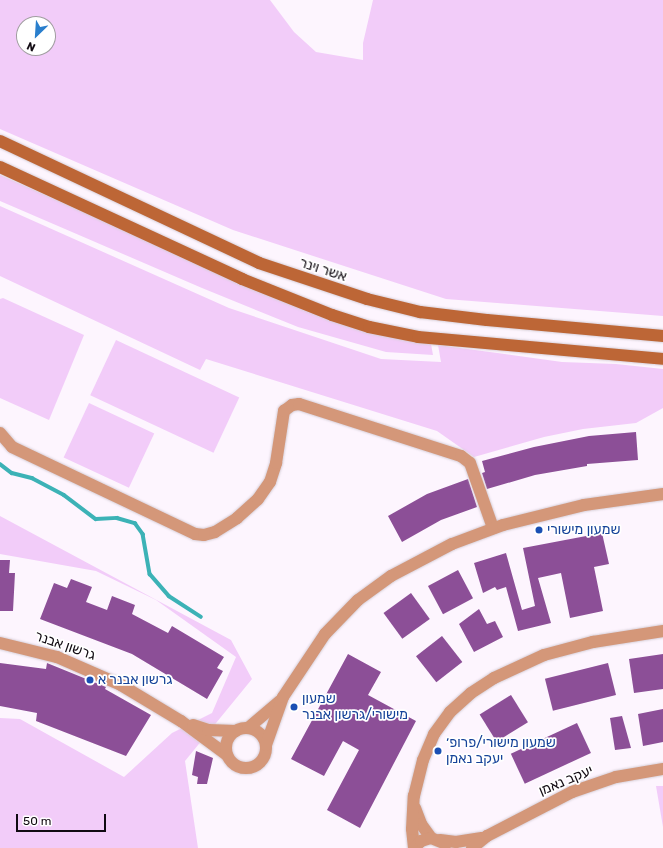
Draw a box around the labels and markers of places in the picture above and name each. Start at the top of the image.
place label: שמעון מישורי [547,522,620,538]
marker: שמעון מישורי [534,525,544,535]
place label: גרשון אבנר א [98,672,173,688]
marker: גרשון אבנר א [85,675,95,685]
place label: שמעון מישורי/גרשון אבנר [302,691,408,724]
marker: שמעון מישורי/גרשון אבנר [289,702,299,712]
place label: שמעון מישורי/פרופ׳ יעקב נאמן [446,735,556,768]
marker: שמעון מישורי/פרופ׳ יעקב נאמן [433,746,443,756]

